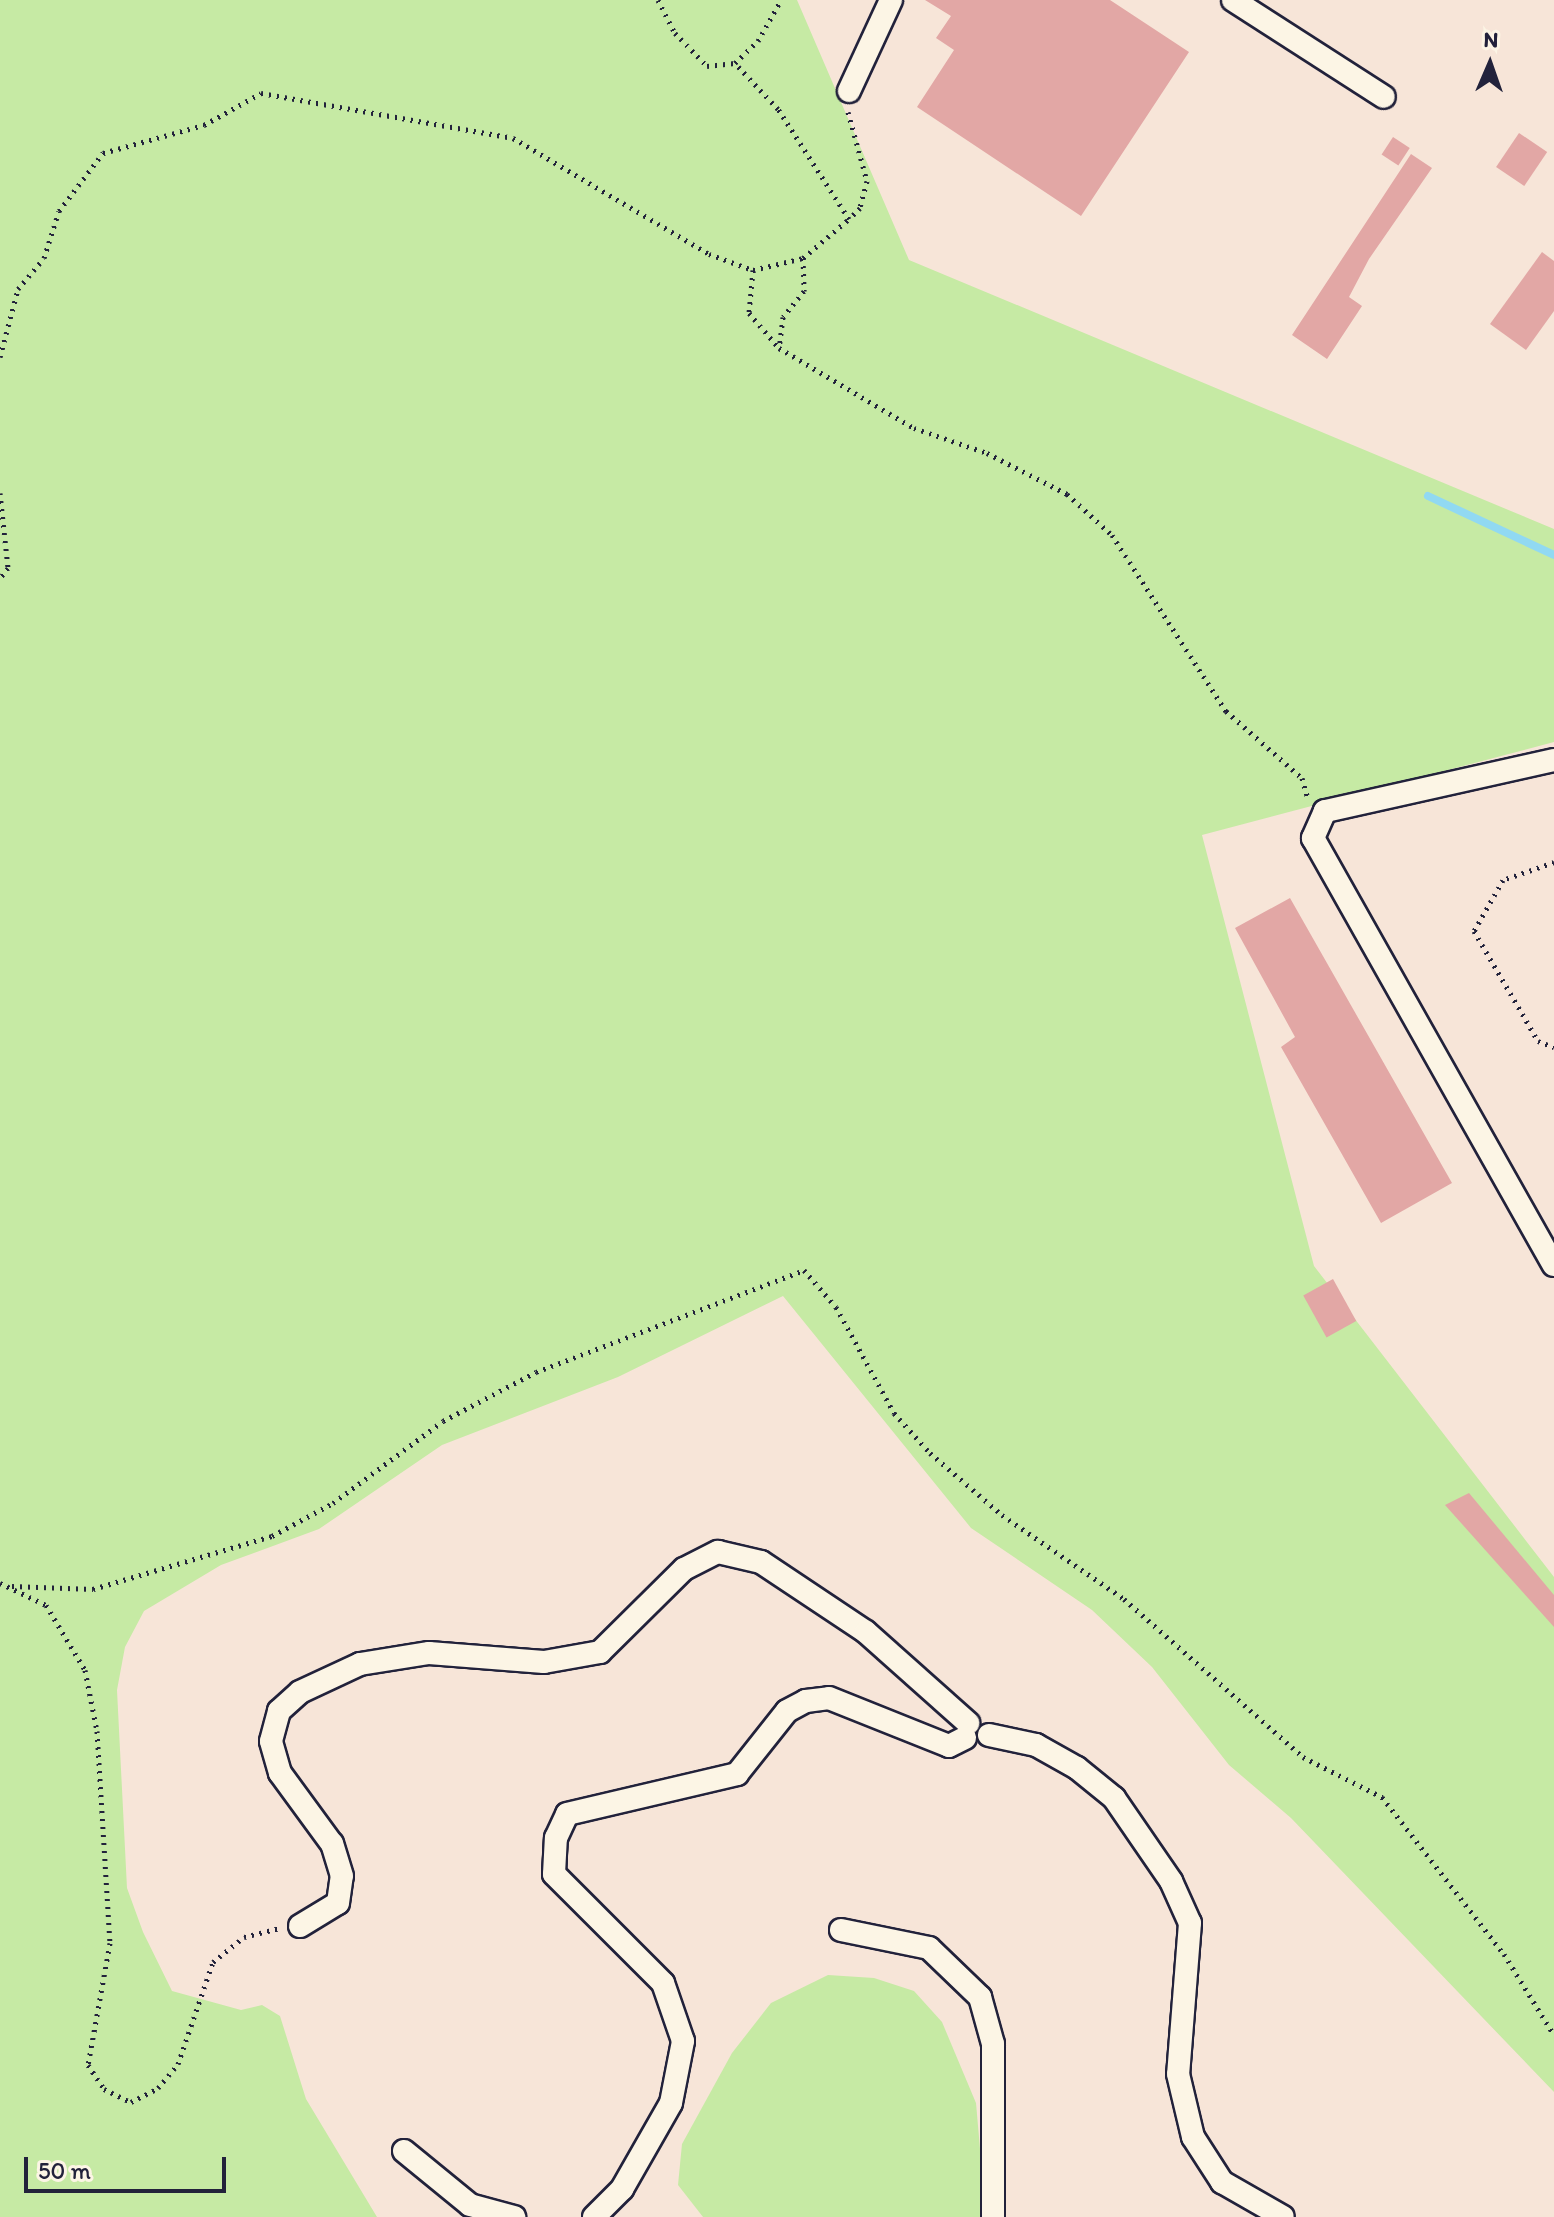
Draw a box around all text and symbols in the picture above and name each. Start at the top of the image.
north arrow [1450,24,1530,104]
text: N [1483,26,1499,53]
scale bar [28,2141,230,2191]
text: 50 m [38,2156,91,2185]

